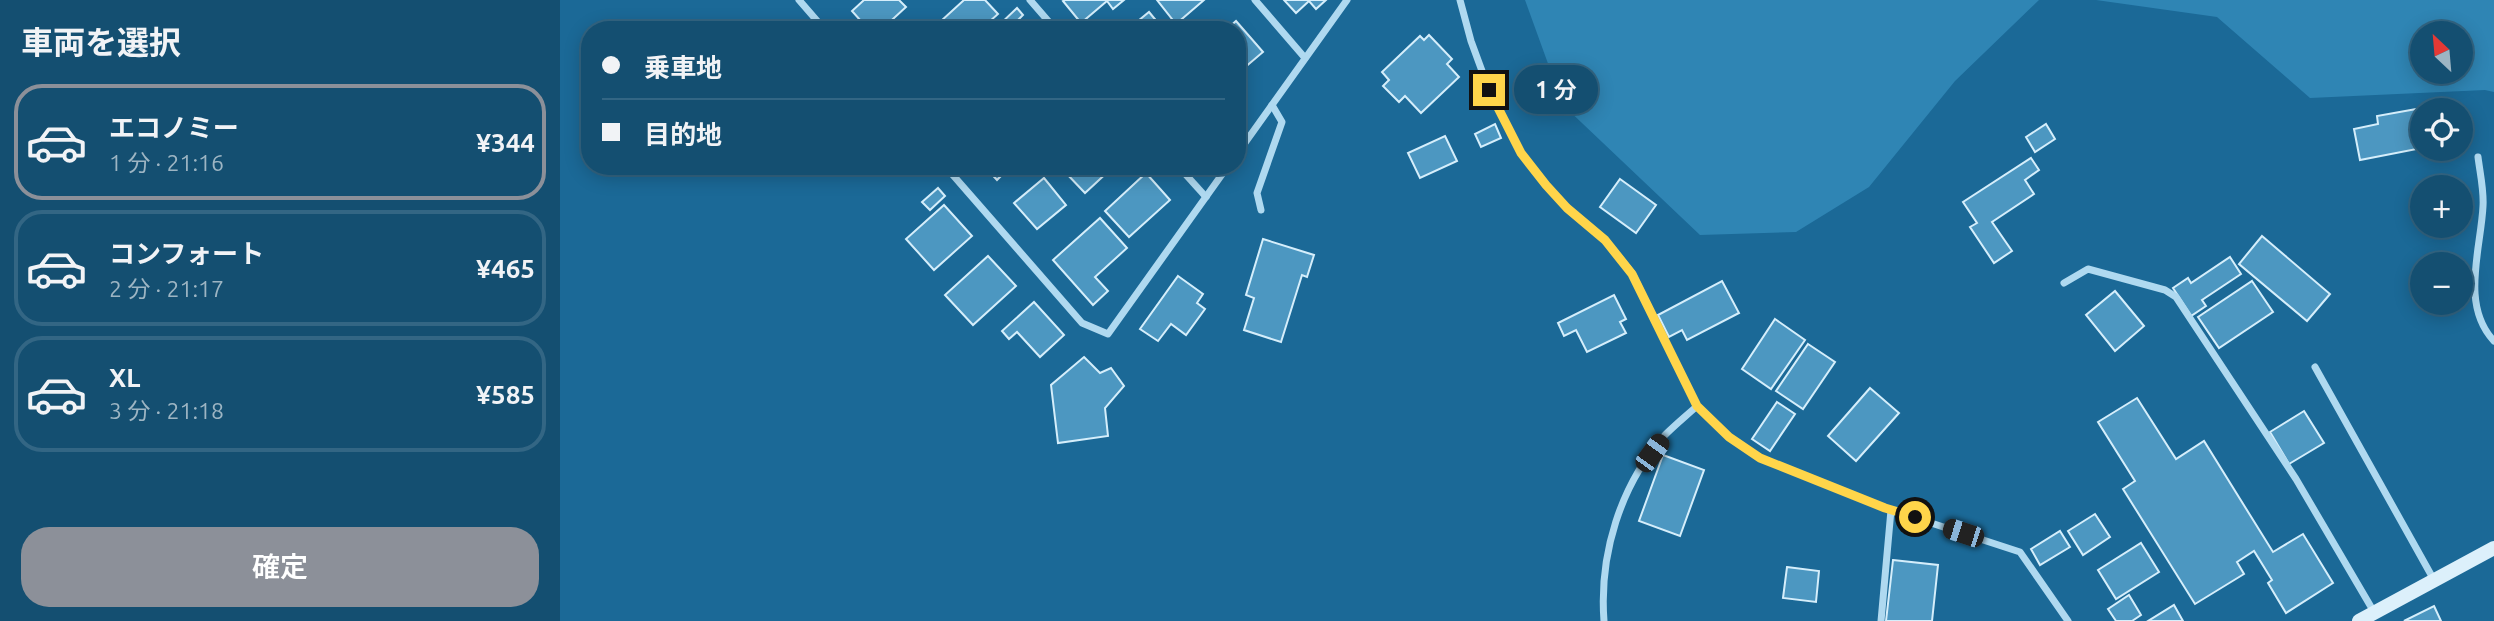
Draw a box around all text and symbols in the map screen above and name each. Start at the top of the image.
north arrow [2410,21,2473,84]
map controls [2410,21,2473,315]
text: 車両を選択 [21,24,181,60]
text: 乗車地 [644,53,722,82]
callout: 1 分 [1514,66,1598,114]
route end [1473,74,1505,106]
text: 1 分 [1535,77,1577,102]
button: locate [2410,98,2473,161]
icon: car [25,111,88,174]
text: エコノミー [109,113,239,142]
text: 目的地 [644,120,722,149]
text: ¥344 [476,128,535,157]
text: 1 分 · 21:16 [109,150,224,175]
button: + [2410,175,2473,238]
icon: car [25,237,88,300]
text: コンフォート [109,239,264,268]
button: − [2410,252,2473,315]
text: ¥465 [476,254,535,283]
text: 2 分 · 21:17 [109,276,224,301]
icon: car [25,363,88,426]
text: XL [109,363,140,392]
text: ¥585 [476,380,535,409]
text: 3 分 · 21:18 [109,398,224,423]
car [1632,430,1673,476]
route start [1899,501,1931,533]
car [1940,517,1987,549]
button: 確定 [21,527,539,607]

